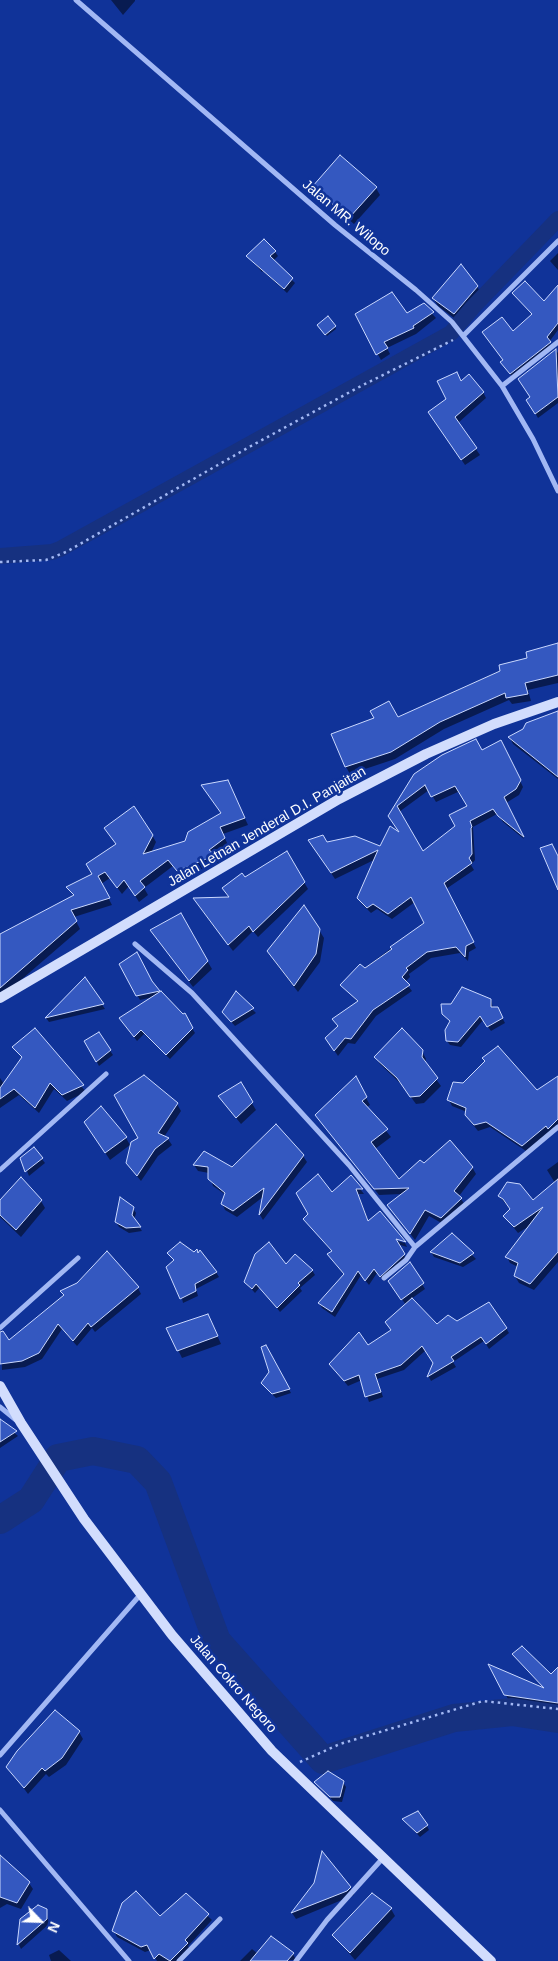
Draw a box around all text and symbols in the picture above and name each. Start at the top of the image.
street label: Jalan MR. Wilopo [299,176,393,260]
street label: Jalan Letnan Jenderal D.I. Panjaitan [165,763,369,891]
street label: Jalan Cokro Negoro [186,1632,280,1736]
north arrow [15,1896,65,1946]
text: N [44,1919,63,1935]

